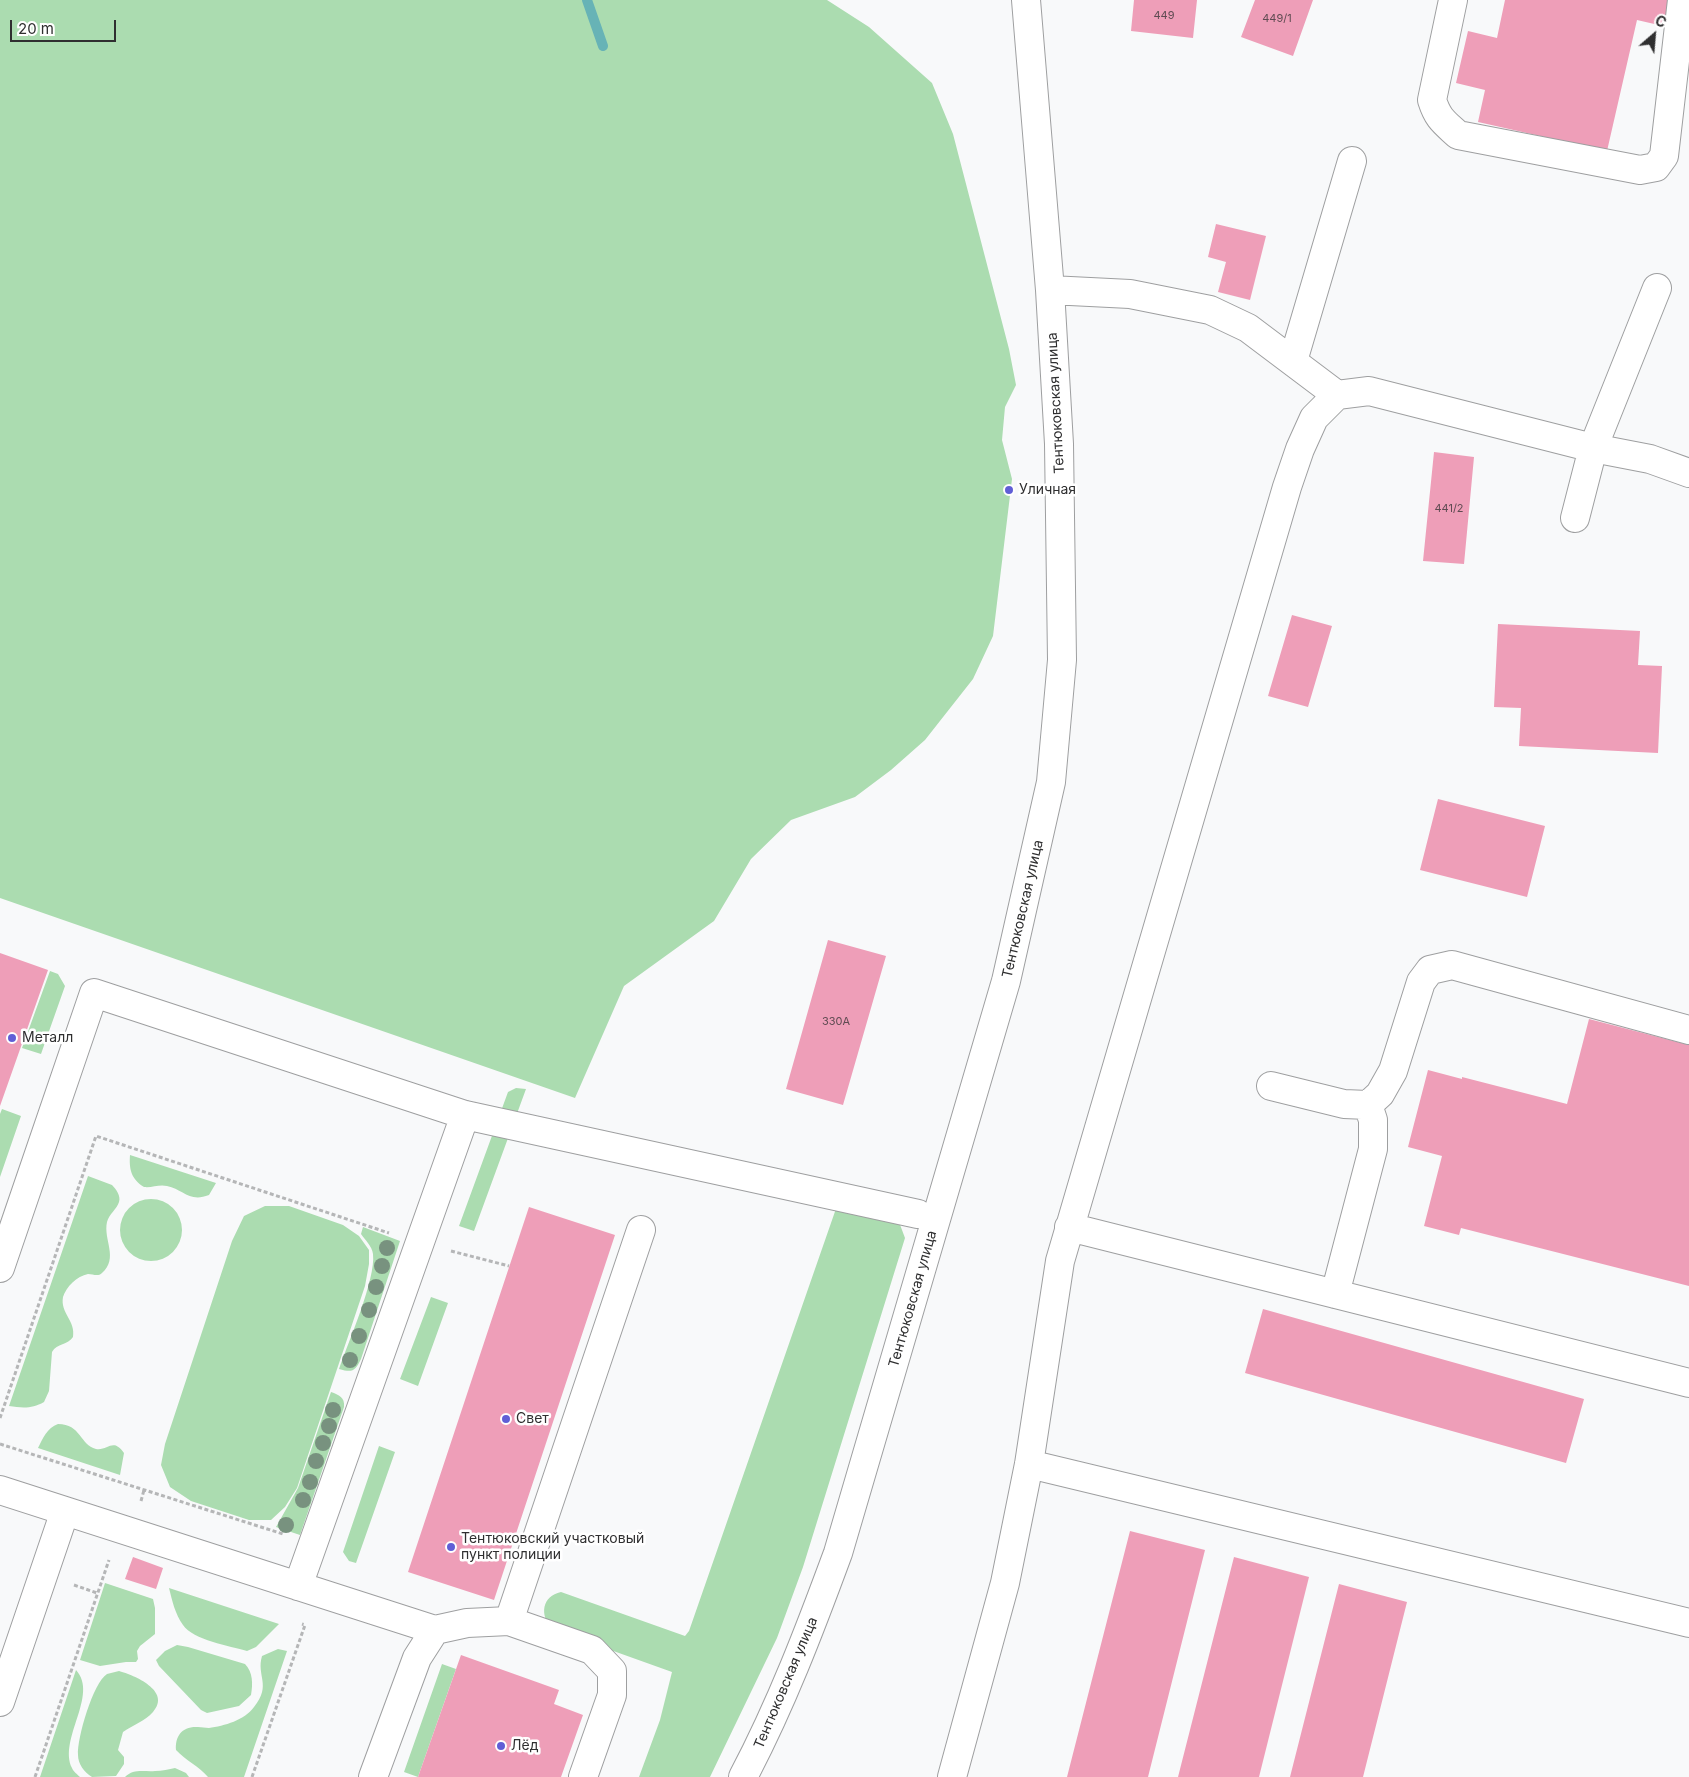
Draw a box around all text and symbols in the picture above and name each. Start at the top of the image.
house number: 449 [1153,9,1175,23]
scale bar [12,10,119,42]
north arrow [1629,10,1679,60]
text: С [1653,11,1670,31]
house number: 449/1 [1262,12,1292,26]
text: 20 m [18,19,54,38]
street label: Тентюковская улица [1044,332,1068,474]
place label: Уличная [1019,482,1076,498]
marker: Уличная [1003,484,1015,496]
house number: 441/2 [1434,502,1464,516]
street label: Тентюковская улица [999,838,1047,980]
house number: 330А [822,1015,850,1029]
place label: Металл [22,1030,73,1046]
marker: Металл [6,1032,18,1044]
street label: Тентюковская улица [885,1229,941,1369]
place label: Свет [516,1411,549,1427]
marker: Свет [500,1413,512,1425]
place label: Тентюковский участковый пункт полиции [461,1531,644,1564]
marker: Тентюковский участковый пункт полиции [445,1541,457,1553]
street label: Тентюковская улица [751,1615,821,1751]
place label: Лёд [511,1738,538,1754]
marker: Лёд [495,1740,507,1752]

